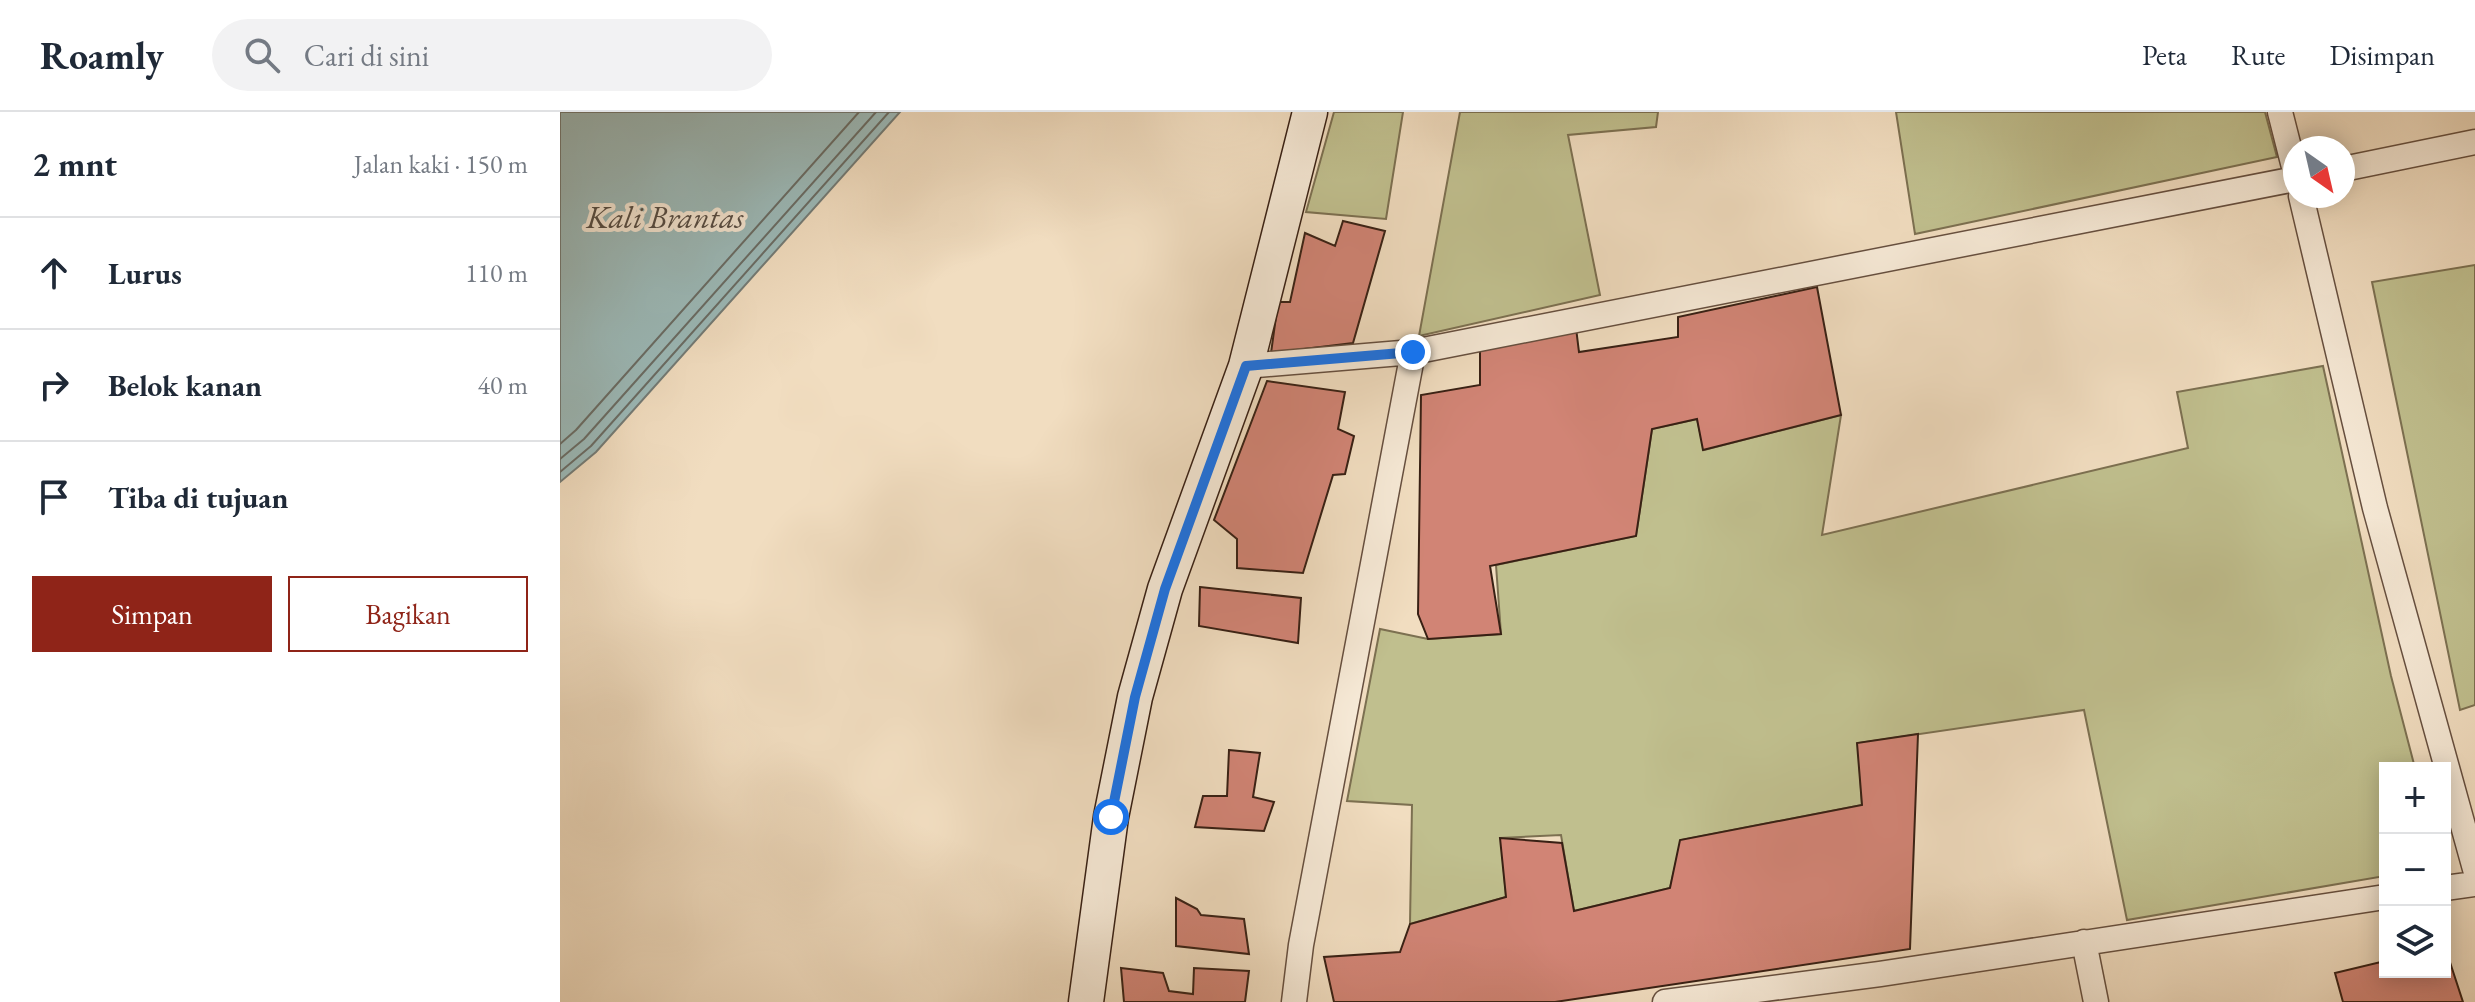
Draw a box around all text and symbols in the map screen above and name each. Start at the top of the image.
search box [212,19,772,91]
text: Roamly [40,31,164,80]
icon: search [240,33,284,77]
text: Cari di sini [304,36,429,75]
text: Peta [2142,37,2187,73]
text: Rute [2231,37,2285,73]
text: Disimpan [2329,37,2435,73]
north arrow [2283,136,2355,208]
text: 2 mnt [32,142,117,186]
text: Jalan kaki · 150 m [354,147,528,181]
water label: Kali Brantas [585,196,744,238]
icon: ahead [32,251,76,295]
text: Lurus [108,254,182,293]
text: 110 m [465,256,528,290]
route end [1395,334,1431,370]
icon: right [32,363,76,407]
text: Belok kanan [108,366,262,405]
text: 40 m [478,368,528,402]
icon: arrive [32,475,76,519]
text: Tiba di tujuan [108,478,288,517]
button: Simpan [32,576,272,652]
button: Bagikan [288,576,528,652]
map controls [2379,762,2451,978]
button: + [2379,762,2451,834]
route start [1093,799,1129,835]
button: − [2379,834,2451,906]
button: layers [2379,906,2451,978]

